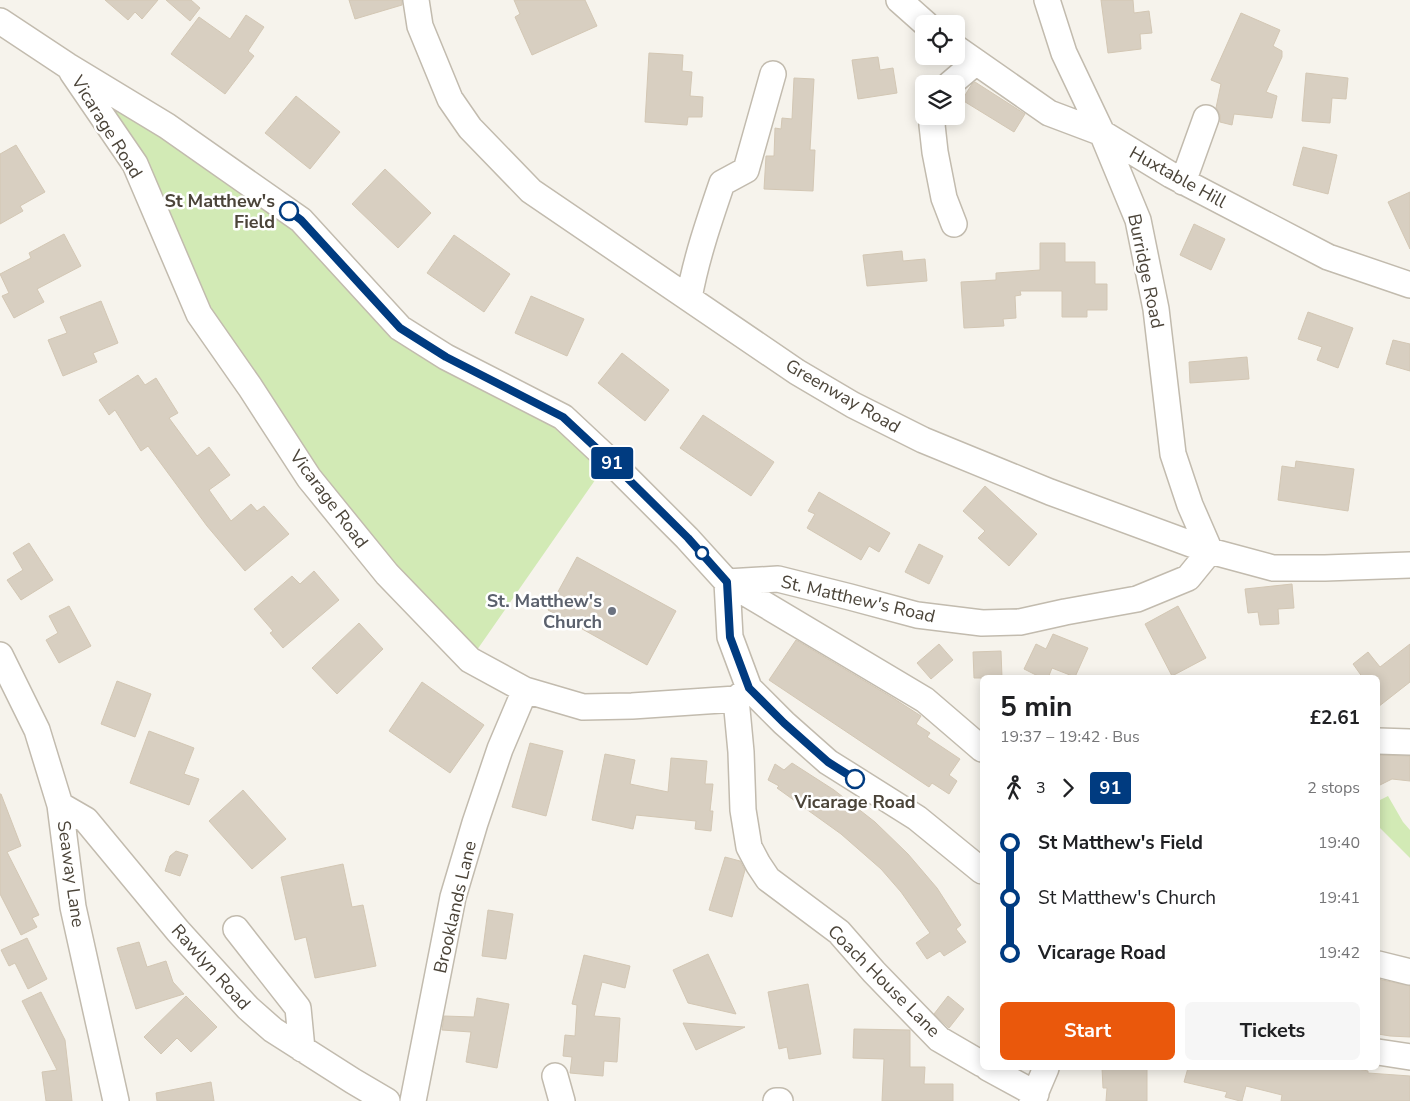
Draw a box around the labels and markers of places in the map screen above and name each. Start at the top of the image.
place label: St Matthew's Field [165,189,275,234]
marker: St Matthew's Field [279,201,299,221]
unlabelled marker [695,546,709,560]
place label: St. Matthew's Church [487,589,602,634]
marker: St. Matthew's Church [606,605,618,617]
marker: Vicarage Road [845,769,865,789]
place label: Vicarage Road [793,790,916,814]

